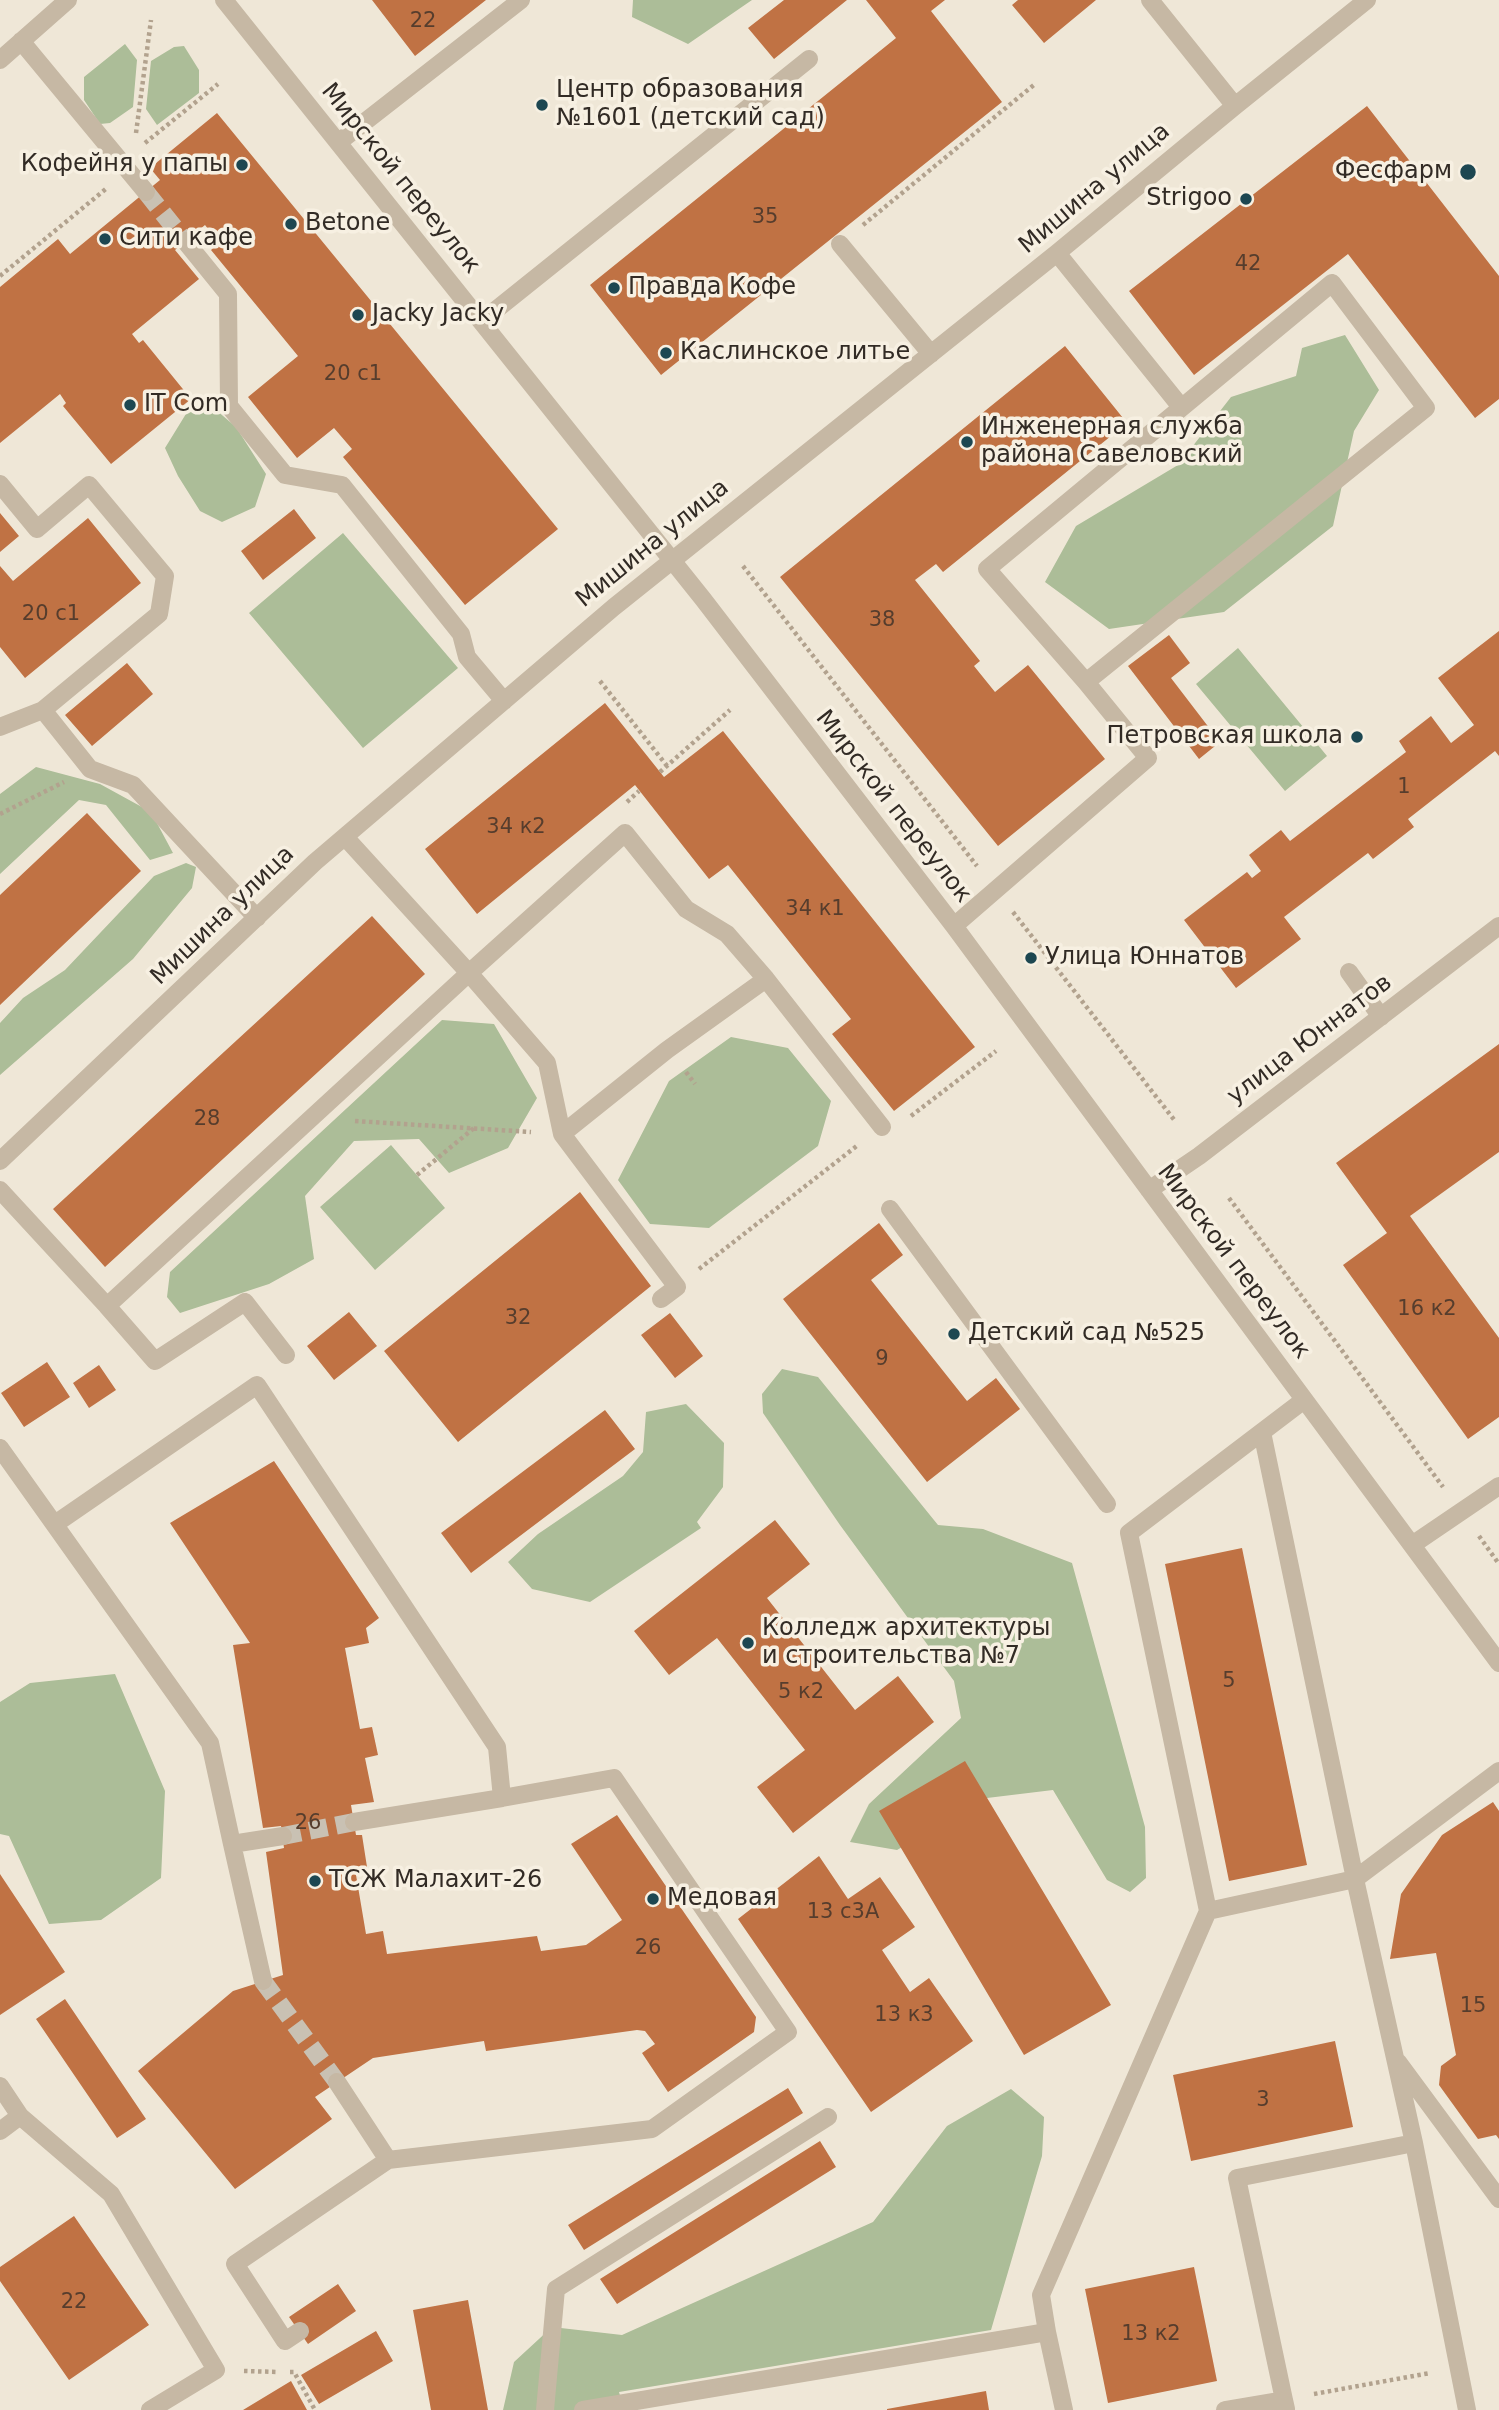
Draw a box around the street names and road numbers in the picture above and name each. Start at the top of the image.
street label: Мирской переулок [314,78,486,280]
street label: Мишина улица [1014,118,1176,260]
street label: Мишина улица [571,474,735,614]
street label: Мирской переулок [809,705,977,909]
street label: Мишина улица [145,840,301,992]
street label: улица Юннатов [1222,969,1398,1111]
street label: Мирской переулок [1150,1159,1316,1365]

